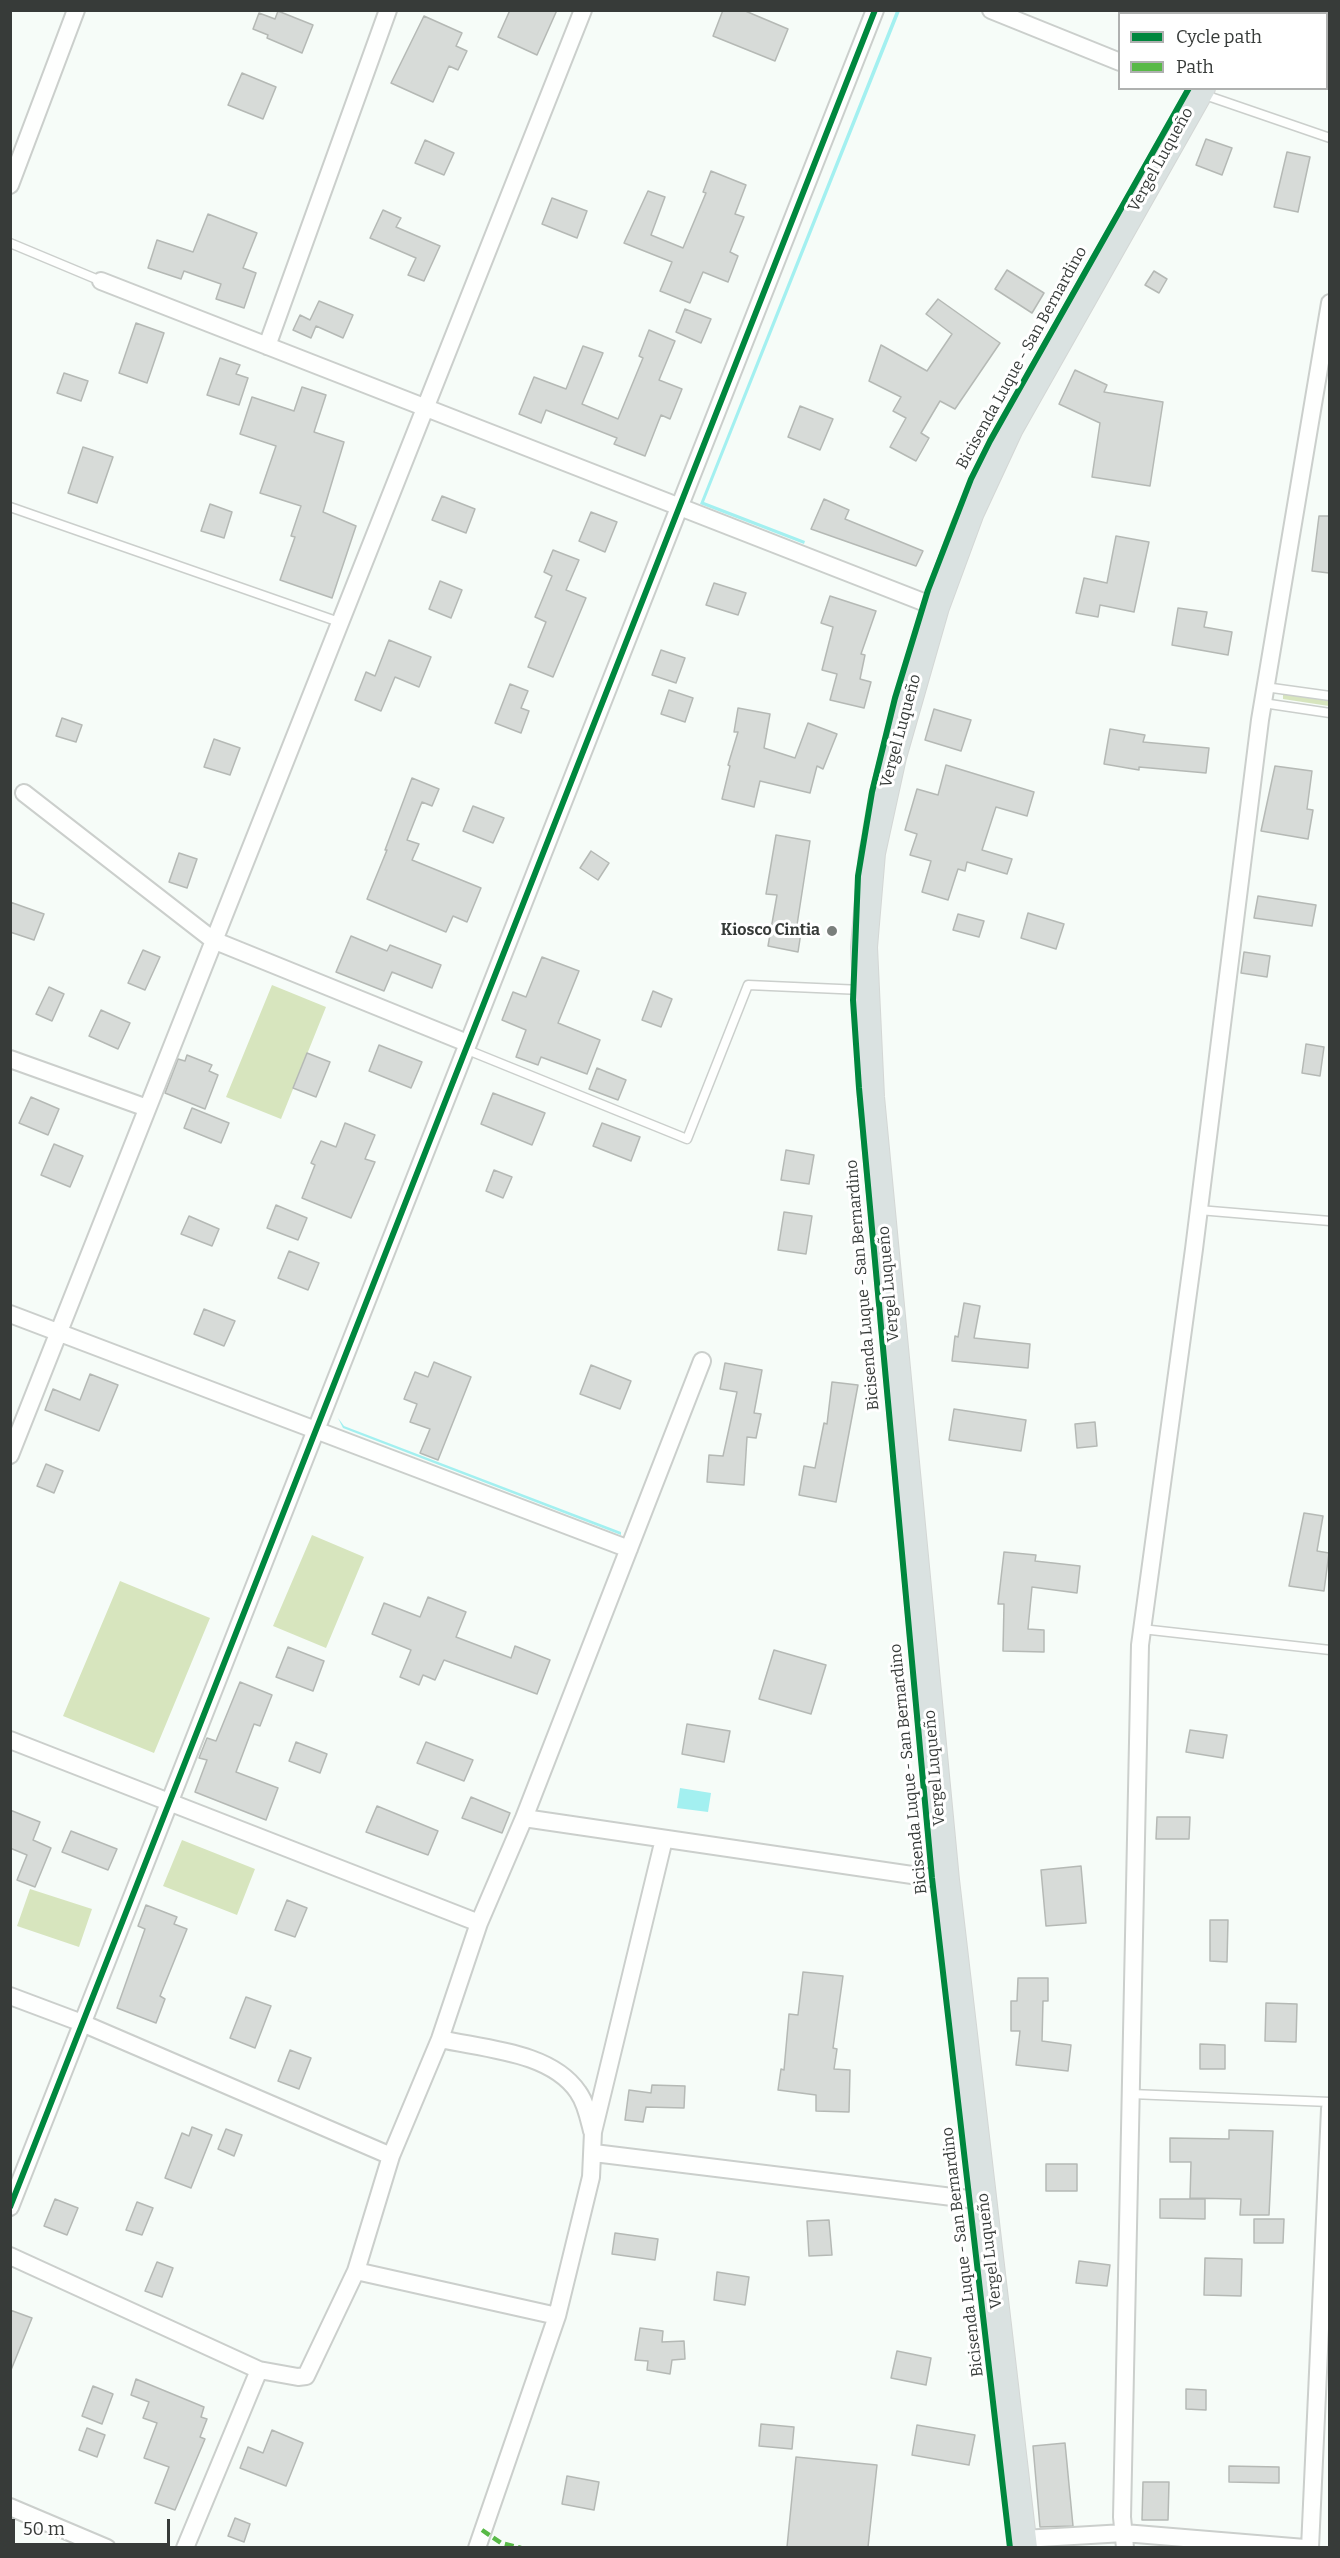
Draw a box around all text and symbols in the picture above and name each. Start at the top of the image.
legend [1118,12,1328,90]
text: Cycle path [1176,26,1262,48]
text: Path [1176,56,1214,78]
street label: Vergel Luqueño [1124,104,1198,216]
street label: Bicisenda Luque - San Bernardino [953,243,1091,473]
street label: Vergel Luqueño [877,672,925,790]
place label: Kiosco Cintia [721,921,820,941]
marker: Kiosco Cintia [825,924,839,938]
street label: Bicisenda Luque - San Bernardino [842,1159,884,1411]
street label: Vergel Luqueño [874,1225,904,1343]
street label: Bicisenda Luque - San Bernardino [886,1643,932,1895]
street label: Vergel Luqueño [920,1709,950,1827]
street label: Bicisenda Luque - San Bernardino [938,2126,988,2378]
street label: Vergel Luqueño [973,2192,1007,2310]
scale bar [15,2507,172,2545]
text: 50 m [23,2518,65,2540]

